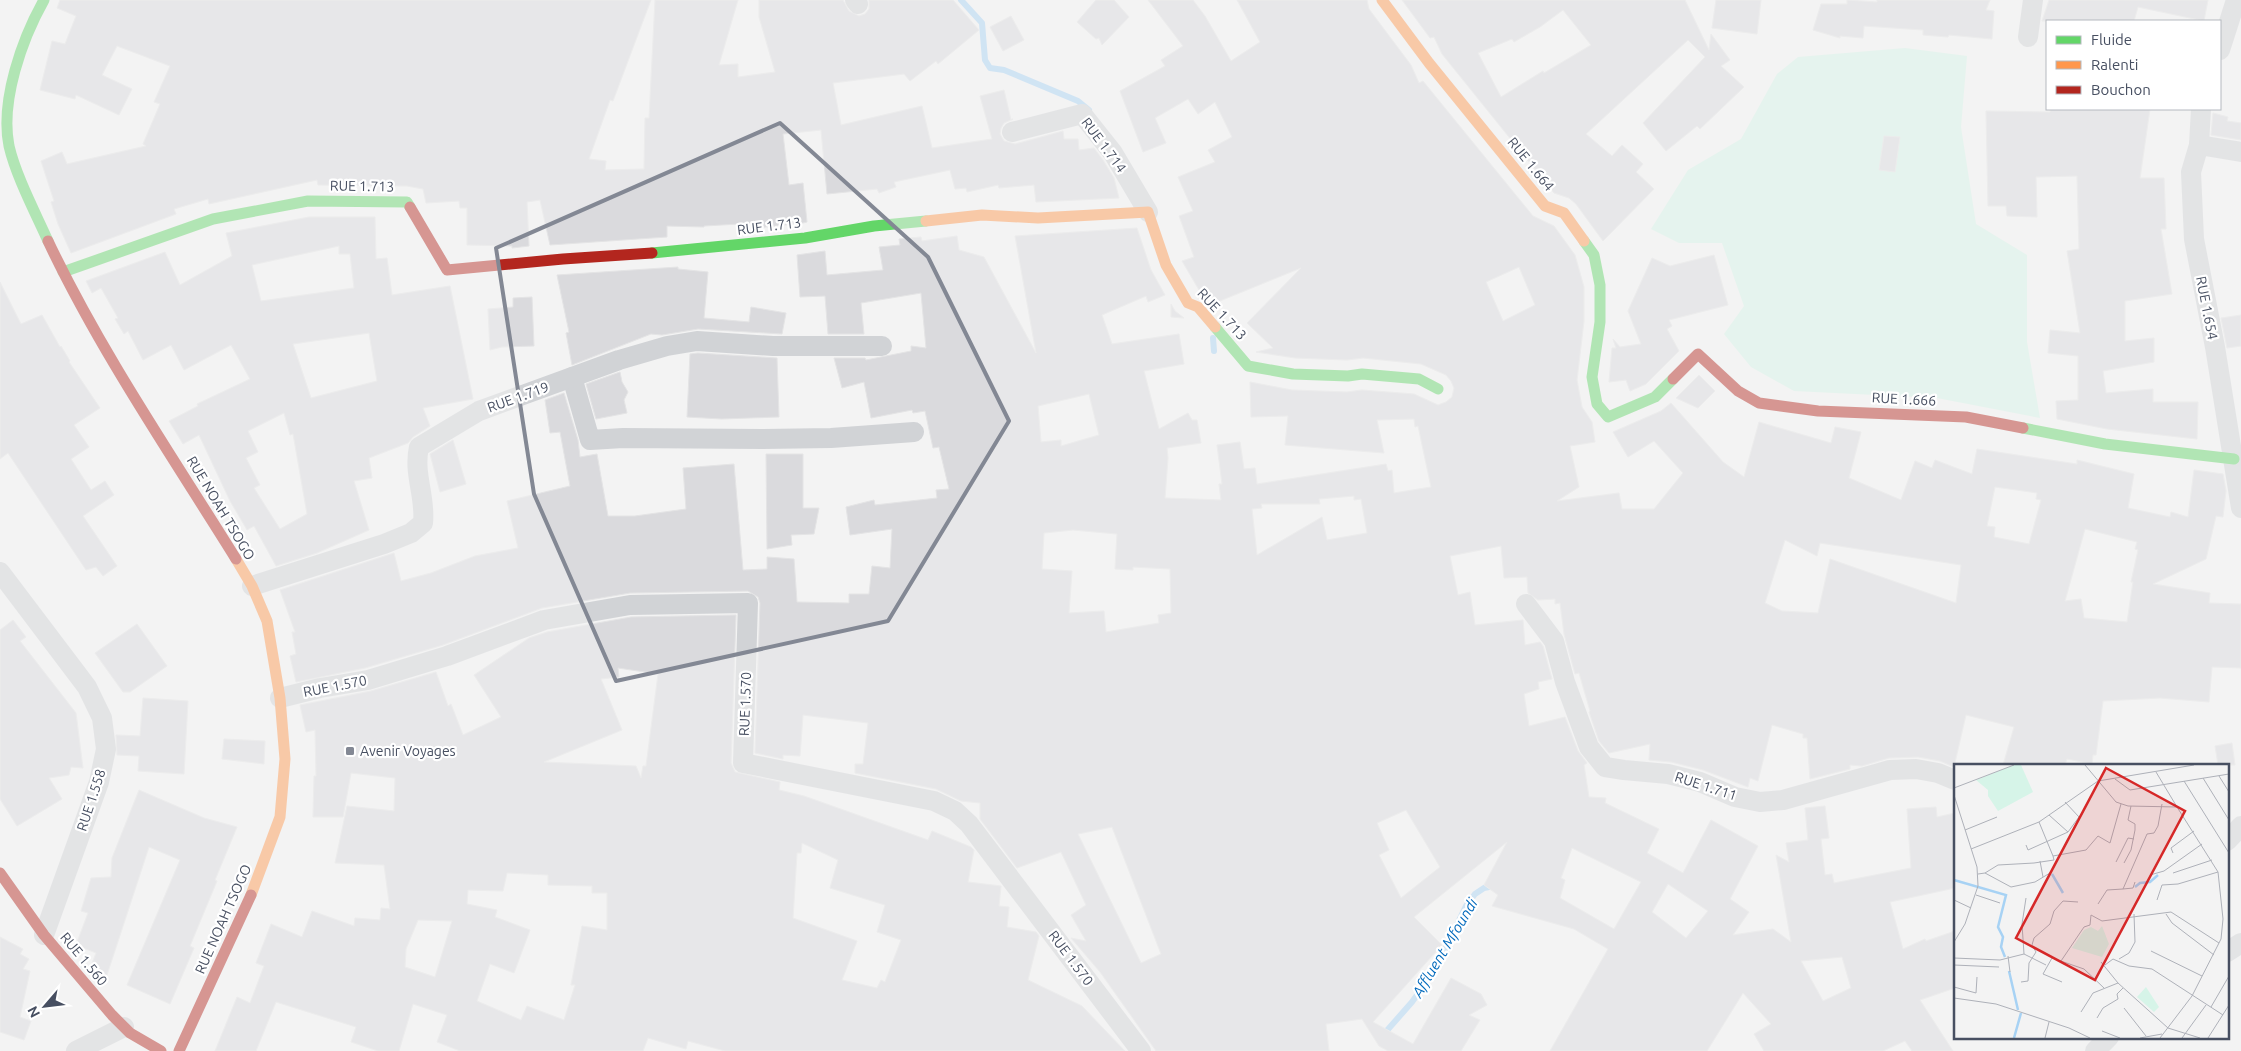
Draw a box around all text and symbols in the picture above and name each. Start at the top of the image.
legend [2046,20,2221,110]
text: Fluide [2091,31,2132,48]
text: Ralenti [2091,56,2138,73]
text: Bouchon [2091,81,2151,98]
street label: RUE 1.714 [1078,114,1130,176]
street label: RUE 1.664 [1505,134,1558,194]
street label: RUE 1.713 [330,177,394,195]
street label: RUE 1.713 [736,214,802,238]
street label: RUE 1.654 [2193,275,2221,341]
street label: RUE 1.713 [1194,285,1250,343]
street label: RUE 1.719 [485,378,551,416]
street label: RUE 1.666 [1871,389,1937,409]
street label: RUE NOAH TSOGO [184,453,258,563]
street label: RUE 1.570 [736,671,754,736]
street label: RUE 1.570 [302,672,368,700]
place label: Avenir Voyages [360,743,456,759]
marker: Avenir Voyages [344,745,356,757]
inset map [1954,764,2228,1038]
street label: RUE 1.558 [73,767,109,833]
street label: RUE 1.711 [1673,768,1739,804]
street label: RUE NOAH TSOGO [192,862,254,976]
water label: Affluent Mfoundi [1408,894,1481,1001]
street label: RUE 1.570 [1045,927,1097,989]
street label: RUE 1.560 [57,929,111,989]
north arrow [20,981,70,1031]
text: N [24,1004,43,1020]

